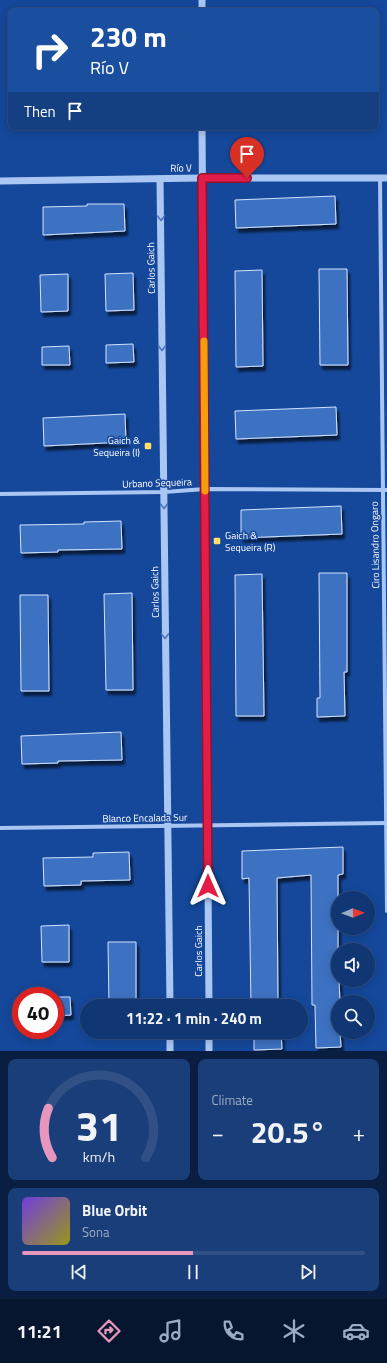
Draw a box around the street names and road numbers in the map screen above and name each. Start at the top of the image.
street label: Río V [170,160,192,176]
street label: Carlos Gaich [143,242,159,294]
street label: Urbano Sequeira [122,474,192,492]
street label: Ciro Lisandro Ongaro [367,501,383,589]
street label: Carlos Gaich [147,566,163,618]
street label: Blanco Encalada Sur [102,810,188,826]
street label: Carlos Gaich [191,925,206,977]

